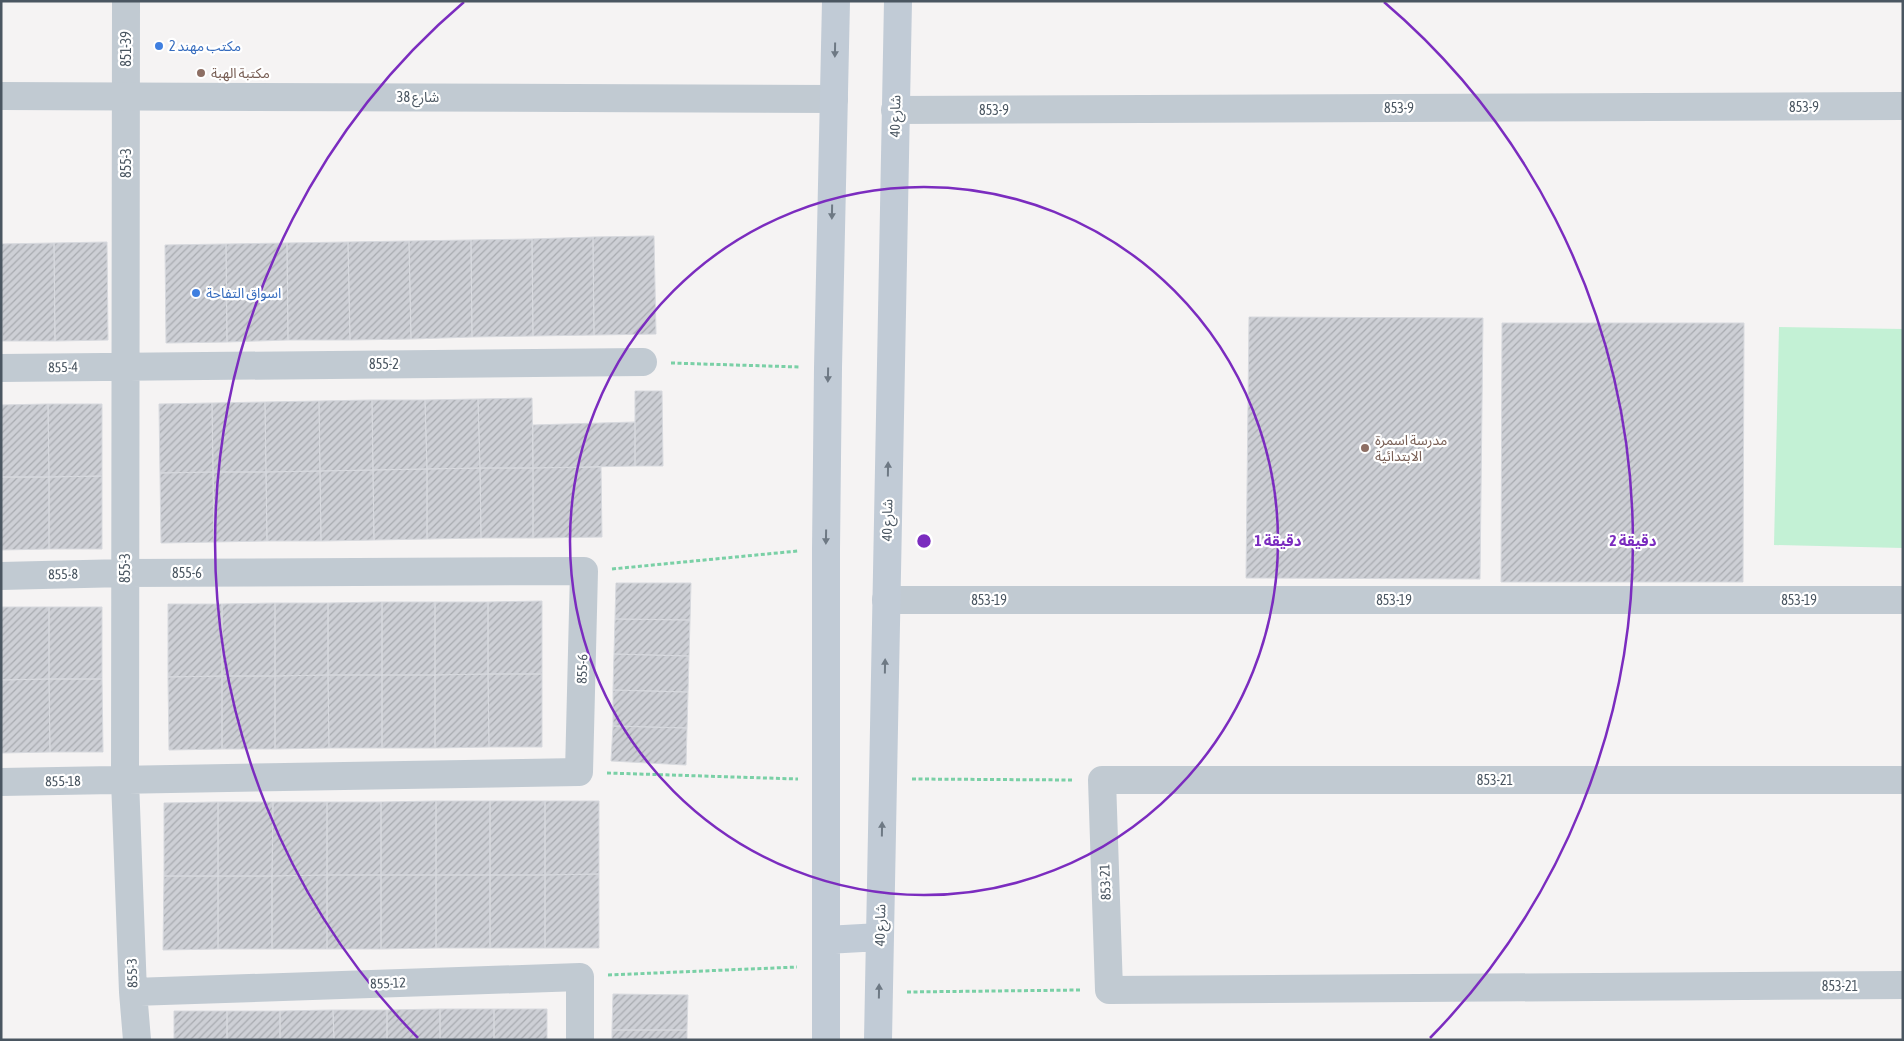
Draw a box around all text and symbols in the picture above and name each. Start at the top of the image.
street label: 851-39 [118,31,134,67]
place label: مكتب مهند 2 [169,38,241,55]
marker: مكتب مهند 2 [153,40,165,52]
one-way arrow [831,42,839,58]
place label: مكتبة الهبة [211,65,270,82]
marker: مكتبة الهبة [195,67,207,79]
street label: شارع 38 [397,89,439,108]
street label: شارع 40 [887,95,906,137]
street label: 853-9 [1789,99,1819,115]
street label: 853-9 [1384,100,1414,116]
street label: 853-9 [979,102,1009,118]
street label: 855-3 [118,148,134,178]
one-way arrow [827,205,835,221]
place label: اسواق التفاحة [206,285,281,302]
marker: اسواق التفاحة [190,287,202,299]
street label: 855-2 [369,356,399,372]
street label: 855-4 [48,359,78,375]
one-way arrow [823,367,831,383]
place label: مدرسة اسمرة الابتدائية [1375,432,1447,464]
marker: مدرسة اسمرة الابتدائية [1359,442,1371,454]
one-way arrow [884,460,892,476]
street label: شارع 40 [879,499,898,541]
one-way arrow [822,530,830,546]
centre of rings [915,532,933,550]
text: 1 دقيقة [1255,532,1302,549]
text: 2 دقيقة [1610,532,1657,549]
street label: 855-3 [117,553,133,583]
street label: 855-6 [172,565,202,581]
street label: 855-8 [48,566,78,582]
street label: 853-19 [971,592,1007,608]
street label: 853-19 [1376,592,1412,608]
street label: 853-19 [1781,592,1817,608]
street label: 855-6 [573,653,591,684]
one-way arrow [881,658,889,674]
street label: 853-21 [1477,772,1513,788]
street label: 855-18 [45,773,81,789]
one-way arrow [878,820,886,836]
street label: 853-21 [1096,864,1114,900]
street label: شارع 40 [872,904,891,946]
street label: 855-3 [123,958,141,988]
street label: 855-12 [370,974,406,992]
street label: 853-21 [1822,978,1858,994]
one-way arrow [875,983,883,999]

